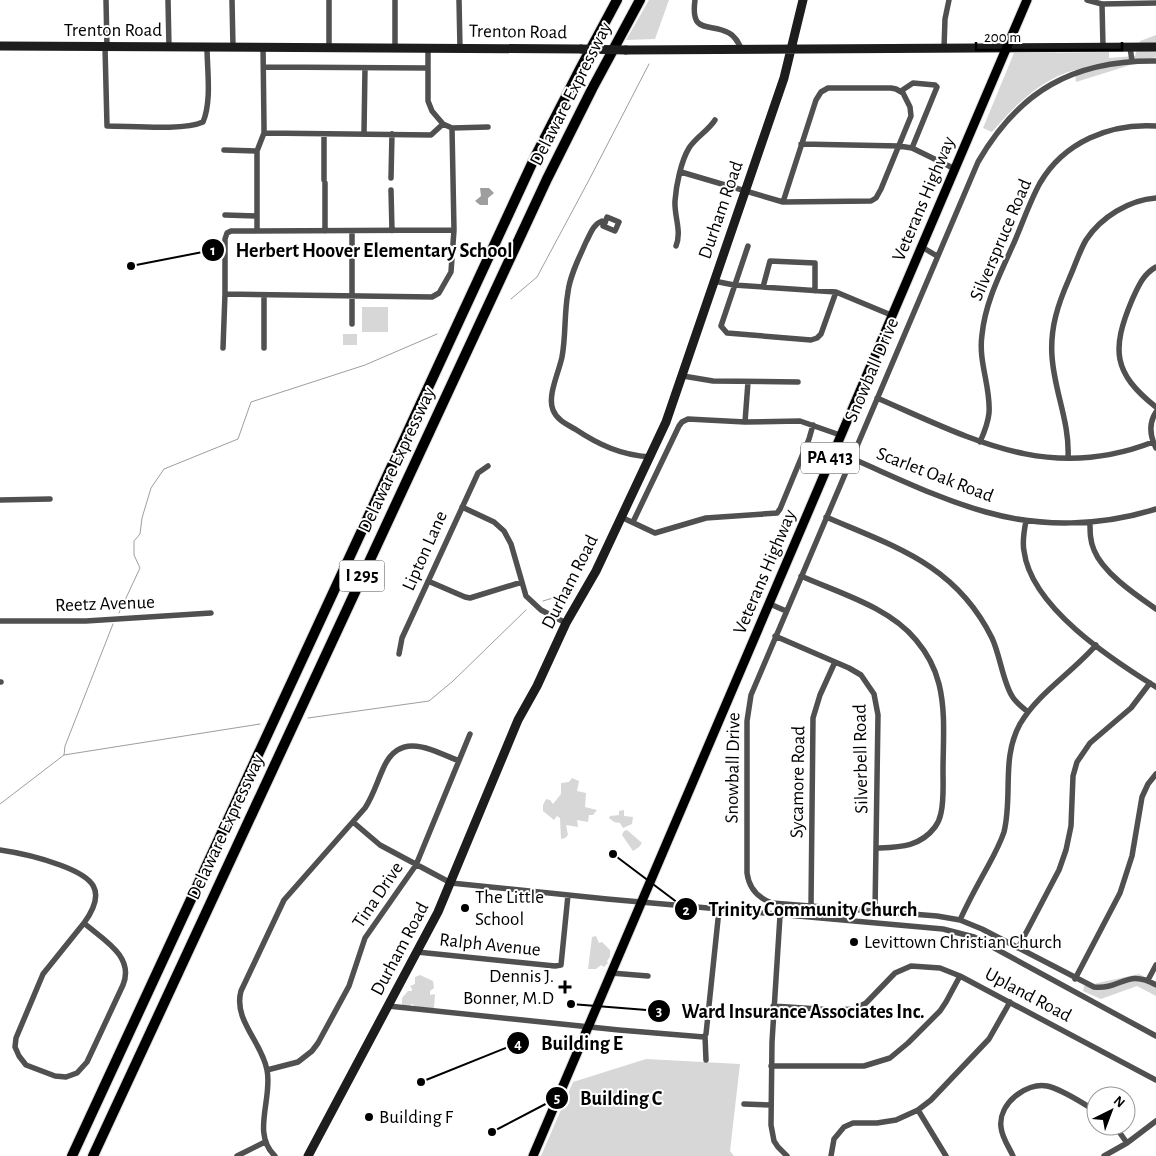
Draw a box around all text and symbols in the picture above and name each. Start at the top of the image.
street label: Delaware Expressway [527,19,615,169]
scale bar [976,20,1122,52]
street label: Trenton Road [64,21,162,40]
street label: Trenton Road [469,22,568,42]
text: 200 m [984,30,1021,45]
street label: Veterans Highway [889,134,959,264]
street label: Durham Road [695,158,747,262]
street label: Silverspruce Road [967,176,1035,304]
callout: Herbert Hoover Elementary School [201,232,523,267]
text: Herbert Hoover Elementary School [235,241,513,261]
text: 1 [210,243,216,258]
street label: Snowball Drive [842,315,902,425]
street label: Delaware Expressway [355,384,439,536]
road number: PA 413 [801,442,859,473]
street label: Scarlet Oak Road [874,444,996,506]
street label: Veterans Highway [730,507,800,637]
street label: Lipton Lane [399,508,451,594]
street label: Durham Road [538,532,602,632]
road number: I 295 [340,560,384,592]
street label: Reetz Avenue [55,593,155,615]
street label: Silverbell Road [851,704,871,814]
street label: Snowball Drive [723,712,743,824]
street label: Sycamore Road [788,726,808,838]
street label: Delaware Expressway [184,751,268,903]
street label: Tina Drive [349,859,407,931]
place label: The Little School [475,888,544,929]
callout: Trinity Community Church [673,892,927,927]
street label: Durham Road [368,899,433,999]
text: Trinity Community Church [708,900,918,920]
marker: The Little School [459,902,471,914]
text: 2 [682,903,690,918]
street label: Ralph Avenue [438,930,542,960]
place label: Levittown Christian Church [864,933,1062,952]
marker: Levittown Christian Church [848,936,860,948]
street label: Upland Road [982,964,1075,1026]
place label: Dennis J. Bonner, M.D [463,967,554,1008]
marker: Dennis J. Bonner, M.D [558,980,572,994]
callout: Ward Insurance Associates Inc. [647,993,935,1028]
text: Ward Insurance Associates Inc. [681,1002,925,1022]
text: 3 [656,1004,662,1019]
callout: Building E [506,1026,633,1061]
text: Building E [541,1034,623,1054]
text: 4 [514,1037,522,1052]
callout: Building C [545,1080,672,1115]
north arrow [1086,1086,1136,1136]
text: Building C [580,1089,663,1109]
text: 5 [554,1091,560,1106]
text: N [1111,1094,1127,1111]
place label: Building F [379,1108,454,1127]
marker: Building F [363,1111,375,1123]

